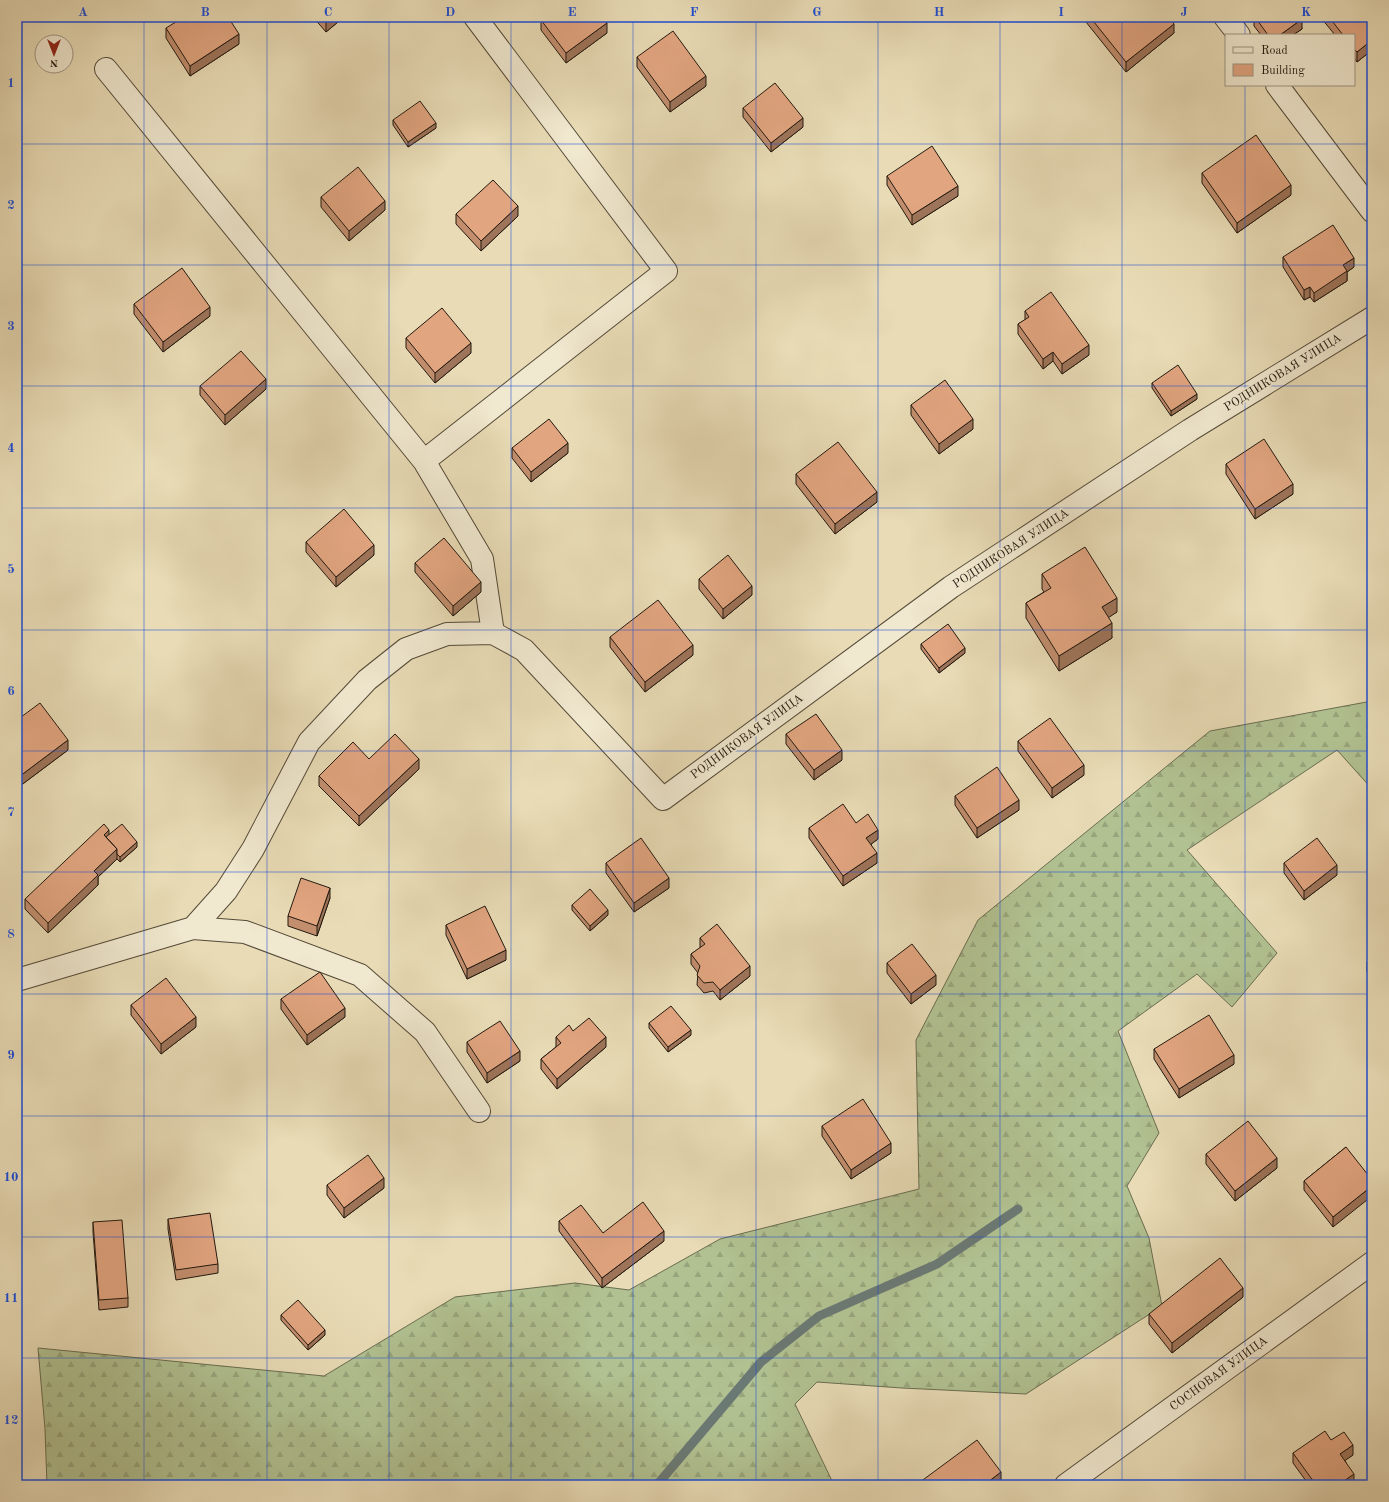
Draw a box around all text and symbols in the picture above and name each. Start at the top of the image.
text: A [78,6,88,19]
text: B [200,6,210,19]
text: C [324,6,332,19]
text: D [445,6,455,19]
text: E [568,6,577,19]
text: F [690,6,699,19]
text: G [812,6,822,19]
text: H [934,6,945,19]
text: I [1058,6,1064,19]
text: J [1180,6,1188,19]
text: K [1301,6,1311,19]
north arrow [34,34,74,74]
legend [1225,34,1355,86]
text: Road [1261,45,1288,57]
text: N [49,57,58,68]
text: Building [1261,65,1305,77]
text: 1 [7,77,15,90]
text: 2 [7,199,15,212]
text: 3 [7,320,15,333]
street label: РОДНИКОВАЯ УЛИЦА [1222,332,1344,414]
text: 4 [7,442,15,455]
street label: РОДНИКОВАЯ УЛИЦА [951,507,1071,591]
text: 5 [7,563,15,576]
text: 6 [7,685,15,698]
street label: РОДНИКОВАЯ УЛИЦА [689,692,805,782]
text: 7 [7,806,15,819]
text: 8 [7,928,15,941]
text: 9 [7,1049,15,1062]
text: 10 [3,1171,19,1184]
text: 11 [3,1292,19,1305]
street label: СОСНОВАЯ УЛИЦА [1168,1335,1270,1413]
text: 12 [3,1414,19,1427]

